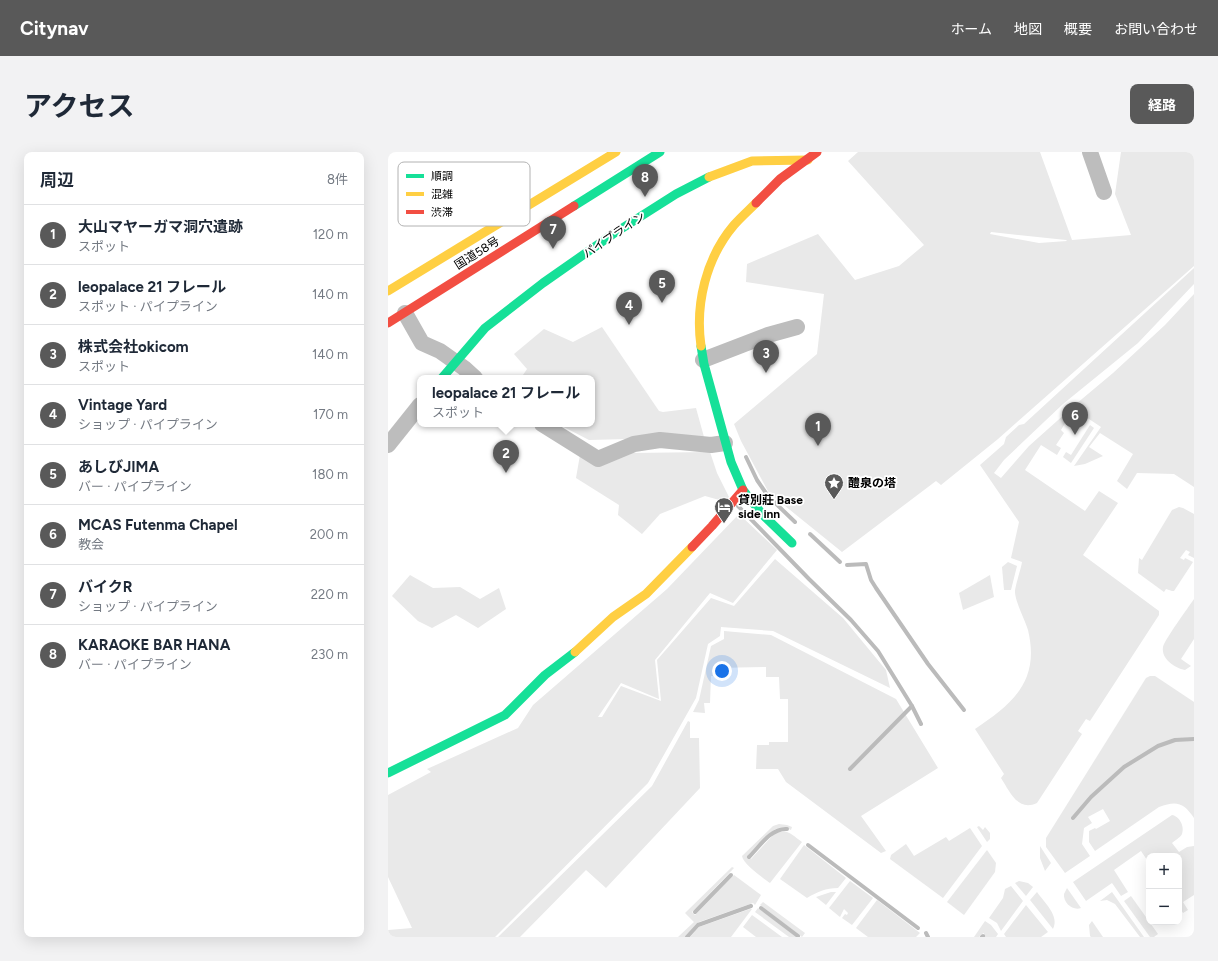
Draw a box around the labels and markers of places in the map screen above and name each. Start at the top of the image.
pin: 8 [632,164,658,197]
pin: 7 [540,216,566,249]
pin: 5 [649,270,675,303]
pin: 4 [616,292,642,325]
pin: 3 [753,340,779,373]
pin: 6 [1062,402,1088,435]
pin: 1 [805,413,831,446]
pin: 2 [493,440,519,473]
place icon: 醴泉の塔 [823,472,845,500]
place label: 醴泉の塔 [848,476,896,490]
place label: 貸別莊 Base side inn [738,493,803,521]
hotel icon: 貸別莊 Base side inn [713,496,735,524]

